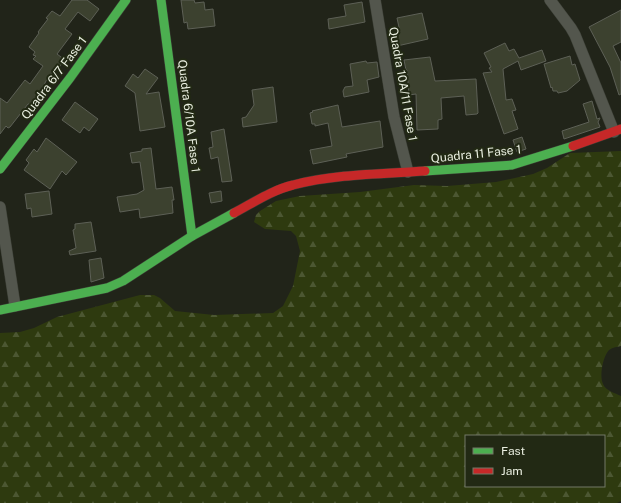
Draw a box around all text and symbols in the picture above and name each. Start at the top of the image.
street label: Quadra 10A/11 Fase 1 [386,26,420,142]
street label: Quadra 6/7 Fase 1 [18,34,90,122]
street label: Quadra 6/10A Fase 1 [175,59,203,173]
street label: Quadra 11 Fase 1 [430,142,522,166]
legend [465,435,605,487]
text: Fast [501,444,526,458]
text: Jam [501,464,523,478]

